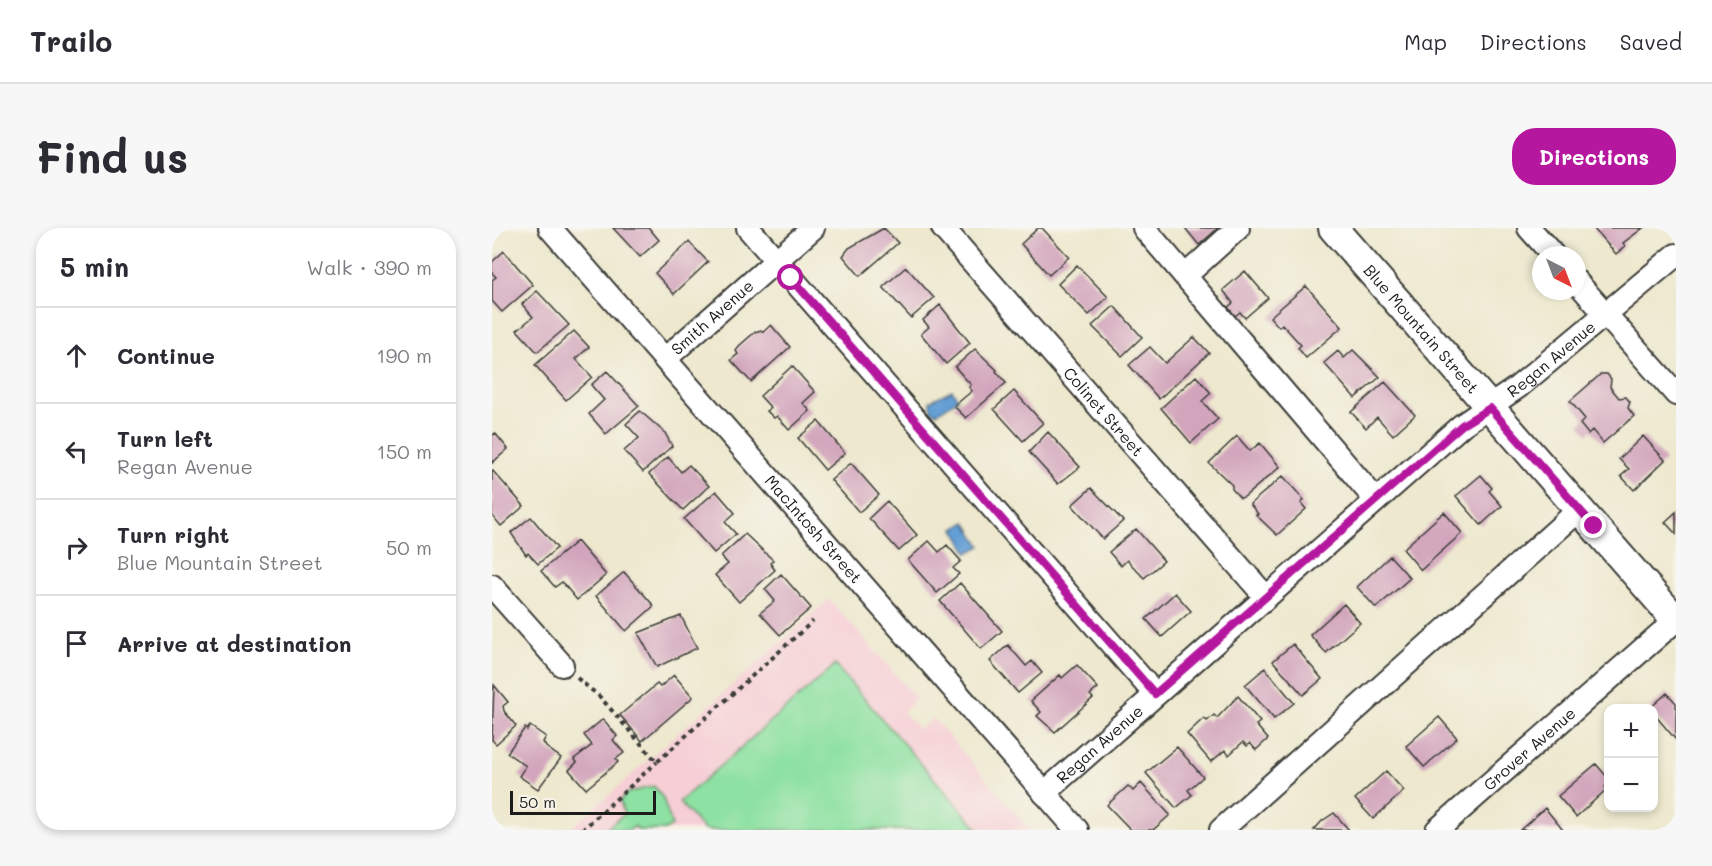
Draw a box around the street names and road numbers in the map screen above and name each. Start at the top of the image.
street label: Blue Mountain Street [1360,260,1484,397]
street label: Smith Avenue [666,275,757,359]
street label: Regan Avenue [1503,316,1599,401]
street label: Colinet Street [1059,362,1149,460]
street label: MacIntosh Street [761,470,867,587]
street label: Regan Avenue [1051,700,1147,788]
street label: Grover Avenue [1478,702,1580,795]

